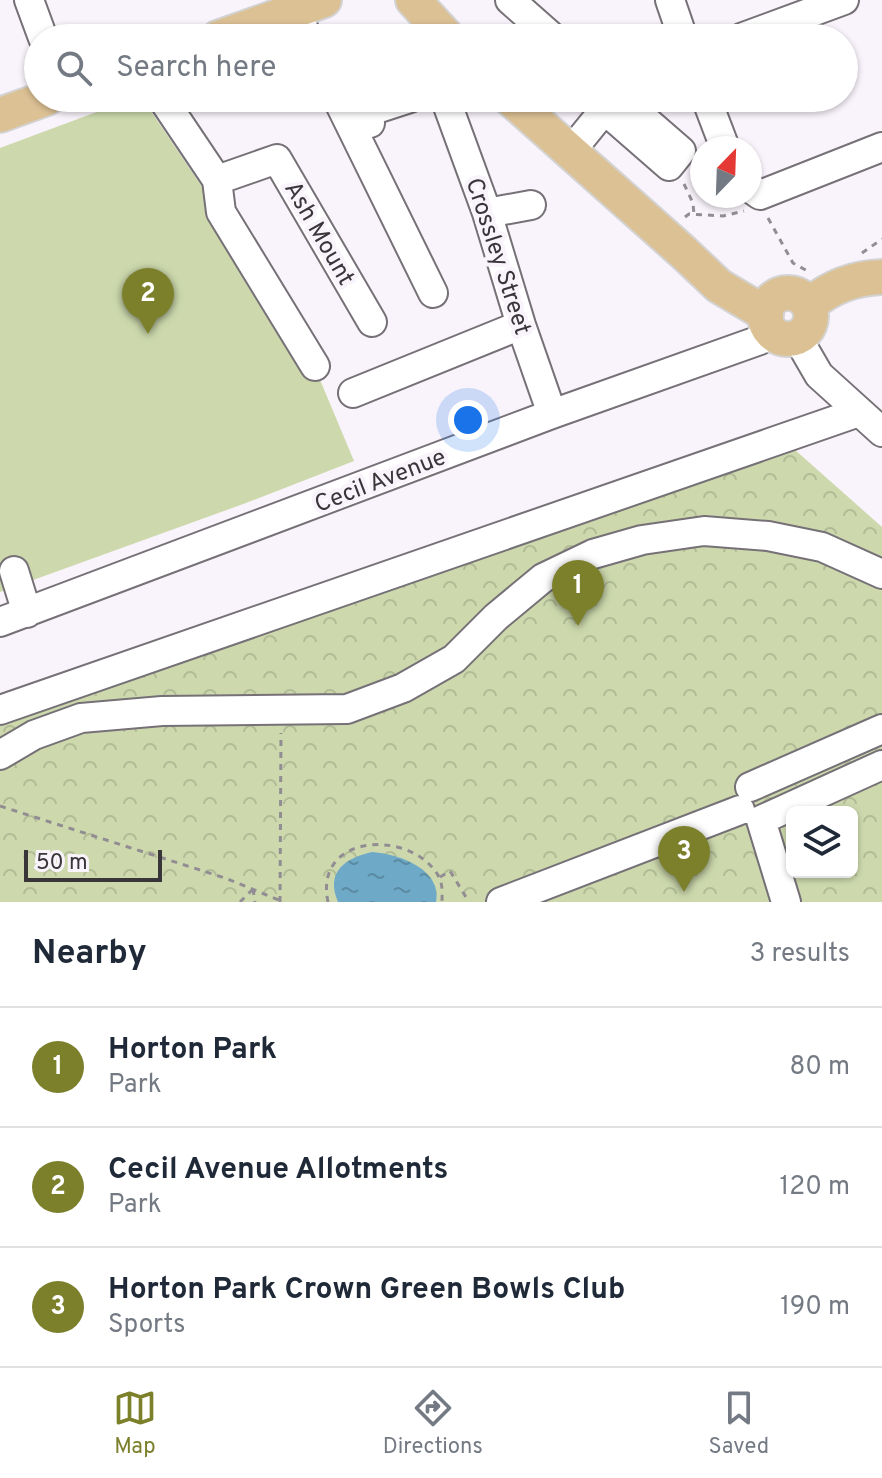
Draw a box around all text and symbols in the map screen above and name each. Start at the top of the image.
search box [24,24,858,112]
icon: search [52,46,96,90]
text: Search here [116,50,276,87]
north arrow [690,136,762,208]
street label: Crossley Street [458,174,537,339]
street label: Ash Mount [276,177,360,291]
pin: 2 [122,268,174,334]
your location [448,400,488,440]
street label: Cecil Avenue [311,443,451,521]
pin: 1 [552,560,604,626]
map controls [786,806,858,878]
button: layers [786,806,858,878]
pin: 3 [658,826,710,892]
scale bar [24,846,162,882]
text: 50 m [36,850,88,877]
text: Nearby [32,933,147,976]
text: 3 results [750,938,850,971]
text: Horton Park [108,1032,277,1069]
text: 1 [53,1051,63,1084]
text: 80 m [790,1051,850,1084]
text: Park [108,1069,162,1102]
text: Cecil Avenue Allotments [108,1152,448,1189]
text: 2 [50,1171,66,1204]
text: 120 m [780,1171,850,1204]
text: Park [108,1189,162,1222]
text: Horton Park Crown Green Bowls Club [108,1272,625,1309]
text: 3 [50,1291,66,1324]
text: 190 m [780,1291,850,1324]
text: Sports [108,1309,185,1342]
tab: Map [113,1386,157,1461]
tab: Directions [383,1386,483,1461]
tab: Saved [709,1386,769,1461]

